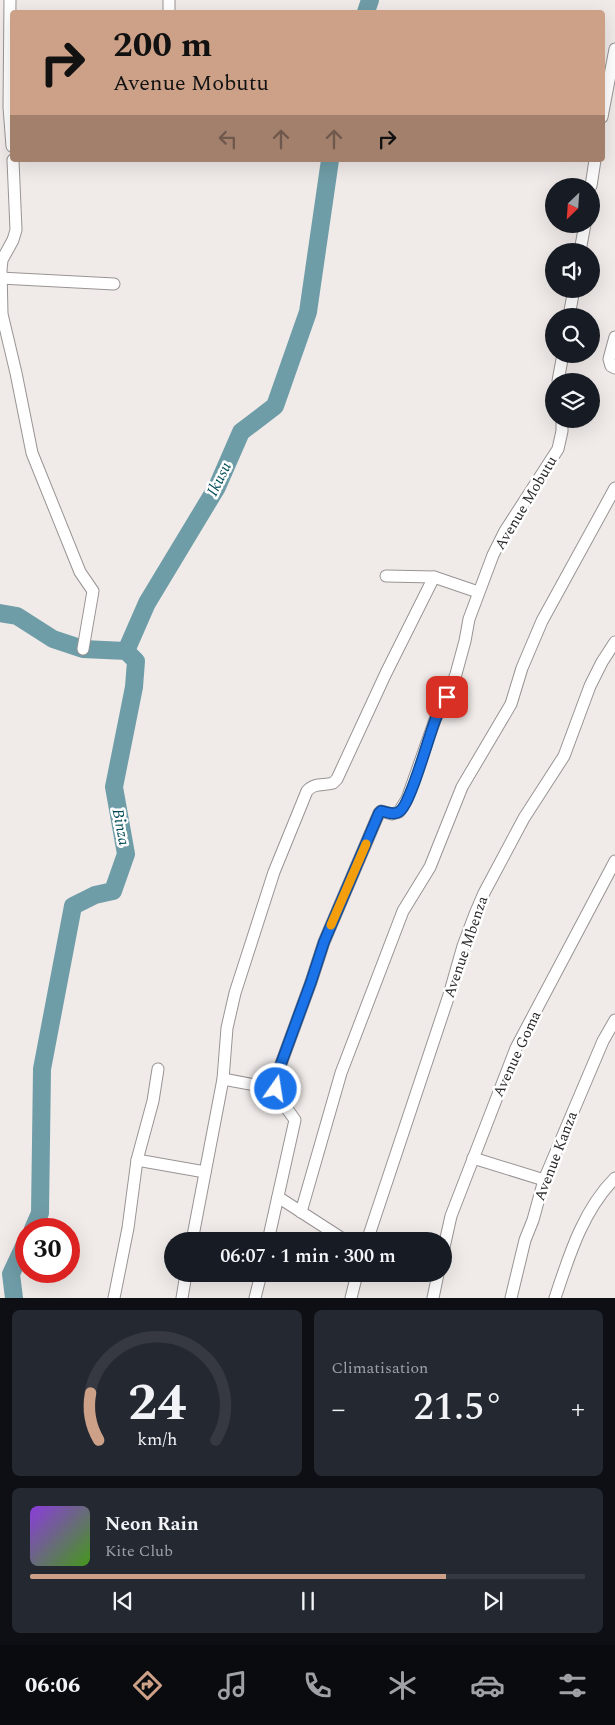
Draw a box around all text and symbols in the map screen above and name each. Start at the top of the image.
text: 200 m [113,19,212,72]
icon: right [30,30,95,95]
text: Avenue Mobutu [113,67,269,100]
icon: left [214,125,242,153]
icon: ahead [267,125,295,153]
icon: ahead [320,125,348,153]
icon: right [373,125,401,153]
north arrow [545,178,600,232]
map controls [545,178,600,428]
button: sound [545,243,600,298]
button: search [545,308,600,363]
button: layers [545,373,600,428]
street label: Avenue Mobutu [489,452,563,554]
water label: Ikusu [200,457,238,500]
pin [426,676,468,718]
icon: arrive [433,683,461,711]
water label: Binza [106,806,136,848]
street label: Avenue Mbenza [438,892,494,1001]
street label: Avenue Goma [487,1006,547,1101]
position arrow [249,1062,301,1114]
street label: Avenue Kanza [528,1107,584,1204]
speed limit sign: 30 [15,1218,80,1283]
text: 06:07 · 1 min · 300 m [220,1242,396,1271]
text: Climatisation [332,1356,428,1380]
text: 24 [128,1364,186,1443]
text: 21.5° [413,1379,503,1437]
text: − [332,1388,346,1431]
text: + [571,1388,585,1431]
text: km/h [137,1426,177,1453]
text: Neon Rain [105,1510,199,1539]
text: Kite Club [105,1539,173,1563]
icon: previous [109,1587,137,1615]
icon: pause [294,1587,322,1615]
icon: next [479,1587,507,1615]
icon: directions [130,1668,165,1703]
icon: music [215,1668,250,1703]
icon: phone [300,1668,335,1703]
icon: climate [385,1668,420,1703]
icon: car [470,1668,505,1703]
icon: filters [555,1668,590,1703]
text: 06:06 [25,1669,80,1702]

